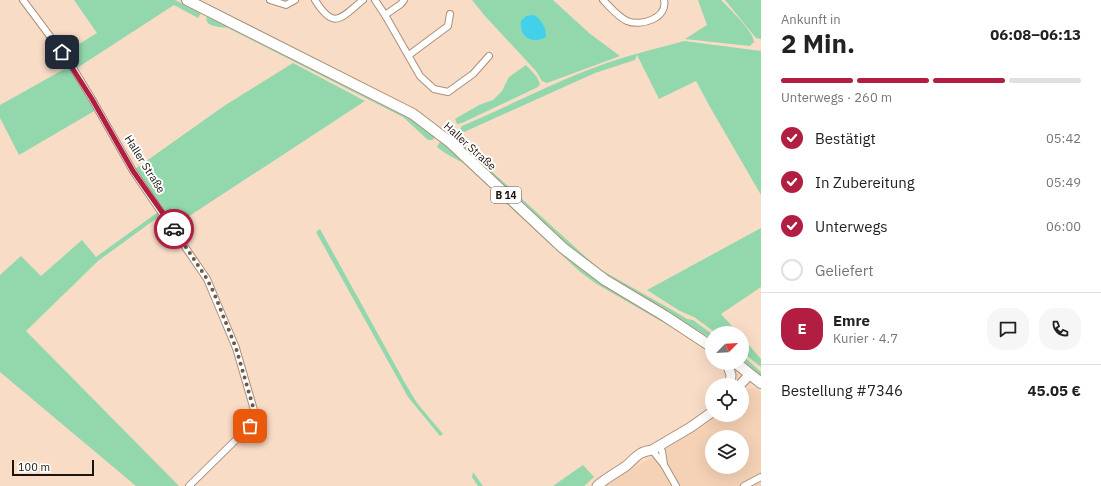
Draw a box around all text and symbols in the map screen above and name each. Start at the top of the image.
text: Ankunft in [781,11,841,28]
text: 06:08–06:13 [990,25,1081,44]
text: 2 Min. [781,26,855,60]
pin [45,35,79,69]
icon: home [51,41,73,63]
text: Unterwegs · 260 m [781,89,892,106]
street label: Haller Straße [441,119,499,173]
icon: check [781,127,803,149]
text: Bestätigt [815,129,876,148]
text: 05:42 [1046,130,1081,147]
street label: Haller Straße [122,133,168,195]
icon: check [781,171,803,193]
text: In Zubereitung [815,173,915,192]
text: 05:49 [1046,174,1081,191]
road number: B 14 [491,187,521,203]
courier [154,209,194,249]
icon: check [781,215,803,237]
text: Unterwegs [815,217,888,236]
icon: car [163,218,185,240]
text: 06:00 [1046,218,1081,235]
text: Geliefert [815,261,874,280]
button: chat [987,308,1029,350]
button: phone [1039,308,1081,350]
text: Emre [833,311,870,330]
text: E [797,319,807,338]
north arrow [705,326,749,370]
map controls [705,326,749,474]
text: Kurier · 4.7 [833,330,898,347]
button: locate [705,378,749,422]
text: Bestellung #7346 [781,381,903,400]
text: 45.05 € [1027,381,1081,400]
pin [233,409,267,443]
icon: bag [239,415,261,437]
button: layers [705,430,749,474]
scale bar [12,458,94,477]
text: 100 m [18,460,50,474]

